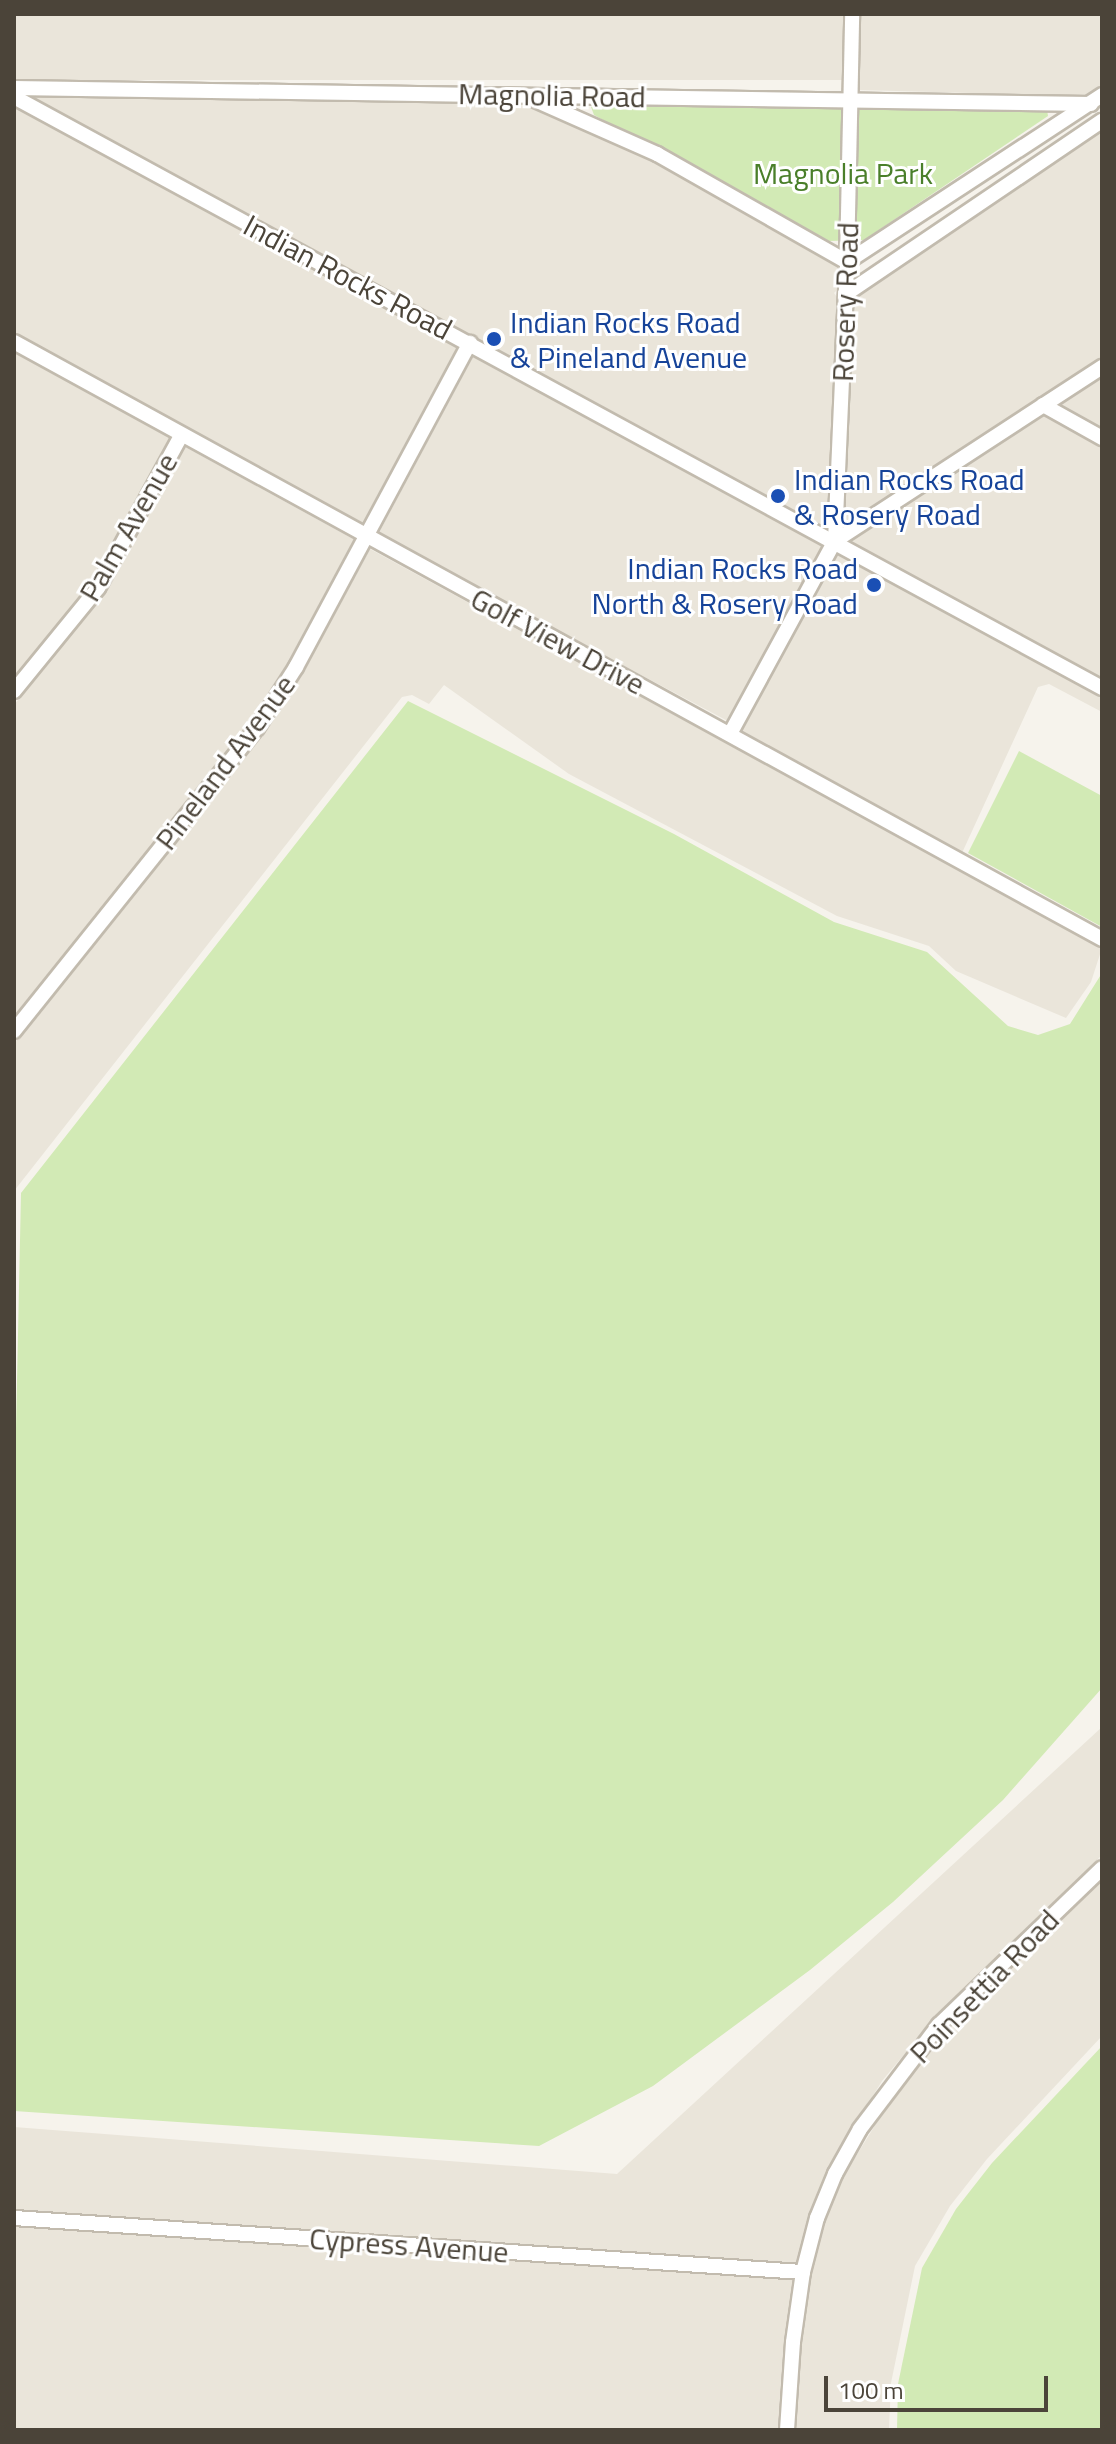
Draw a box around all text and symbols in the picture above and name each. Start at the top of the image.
street label: Magnolia Road [458,75,646,115]
park label: Magnolia Park [753,155,933,191]
street label: Indian Rocks Road [238,207,458,347]
street label: Rosery Road [824,222,866,382]
place label: Indian Rocks Road & Pineland Avenue [510,304,747,374]
marker: Indian Rocks Road & Pineland Avenue [485,330,503,348]
street label: Palm Avenue [71,447,185,607]
place label: Indian Rocks Road & Rosery Road [794,461,1025,532]
marker: Indian Rocks Road & Rosery Road [769,487,787,505]
place label: Indian Rocks Road North & Rosery Road [592,550,858,620]
marker: Indian Rocks Road North & Rosery Road [865,576,883,594]
street label: Golf View Drive [465,580,651,702]
street label: Pineland Avenue [147,667,303,857]
street label: Poinsettia Road [902,1902,1066,2070]
street label: Cypress Avenue [308,2220,510,2270]
scale bar [828,2360,1052,2410]
text: 100 m [838,2372,904,2408]

